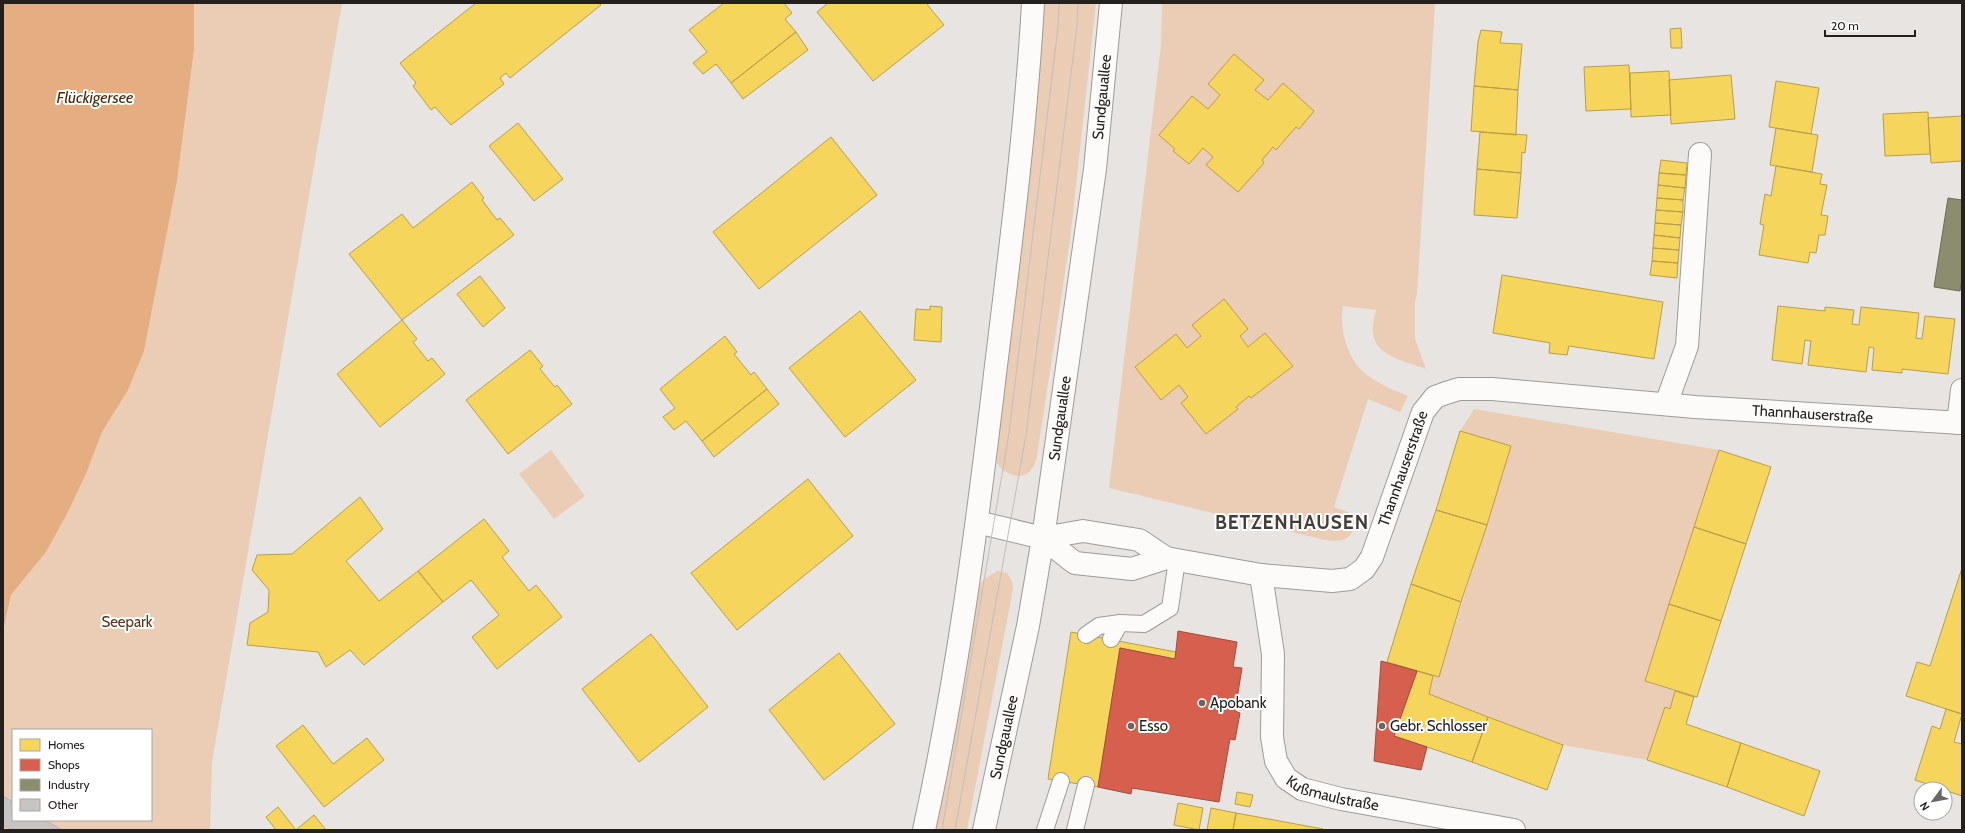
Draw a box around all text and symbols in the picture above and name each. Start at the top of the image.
scale bar [1825,12,1915,38]
text: 20 m [1831,18,1859,33]
street label: Sundgauallee [1089,53,1115,140]
water label: Flückigersee [57,88,133,107]
street label: Sundgauallee [1045,374,1075,462]
street label: Thannhauserstraße [1751,401,1874,427]
street label: Thannhauserstraße [1374,408,1432,529]
district label: BETZENHAUSEN [1215,511,1369,534]
park label: Seepark [101,613,153,631]
street label: Sundgauallee [986,693,1022,781]
place label: Apobank [1210,694,1267,712]
marker: Apobank [1197,698,1207,708]
place label: Esso [1139,717,1168,735]
place label: Gebr. Schlosser [1390,717,1487,735]
marker: Esso [1126,721,1136,731]
marker: Gebr. Schlosser [1377,721,1387,731]
legend [12,729,152,821]
text: Homes [48,737,85,752]
text: Shops [48,757,80,772]
street label: Kußmaulstraße [1283,772,1381,815]
text: Industry [48,777,89,792]
north arrow [1913,781,1953,821]
text: Other [48,797,78,812]
text: N [1917,799,1933,813]

